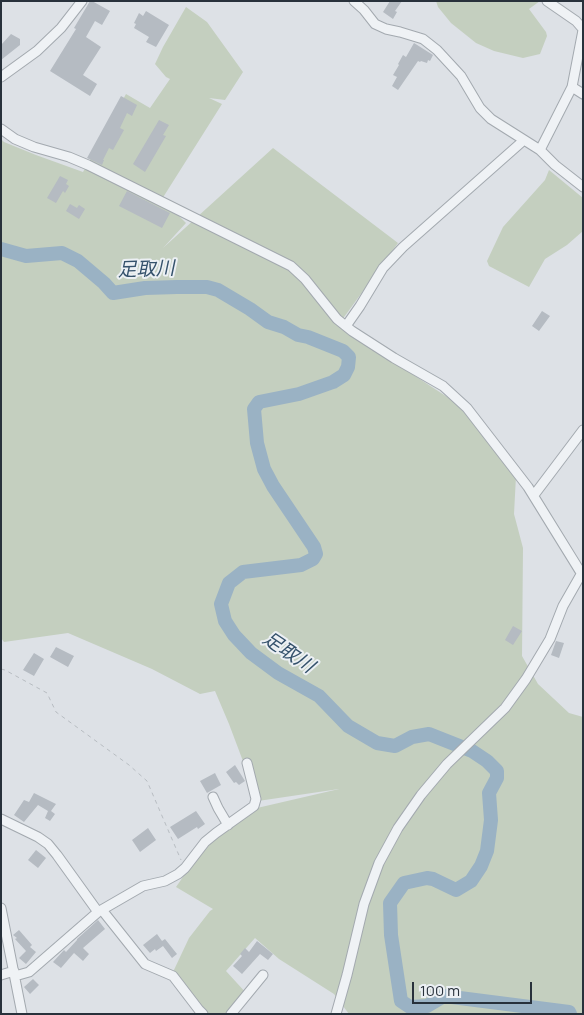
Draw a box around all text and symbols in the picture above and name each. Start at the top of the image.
water label: 足取川 [117,258,175,282]
water label: 足取川 [258,628,318,678]
scale bar [414,972,534,1004]
text: 100 m [420,980,460,1001]

